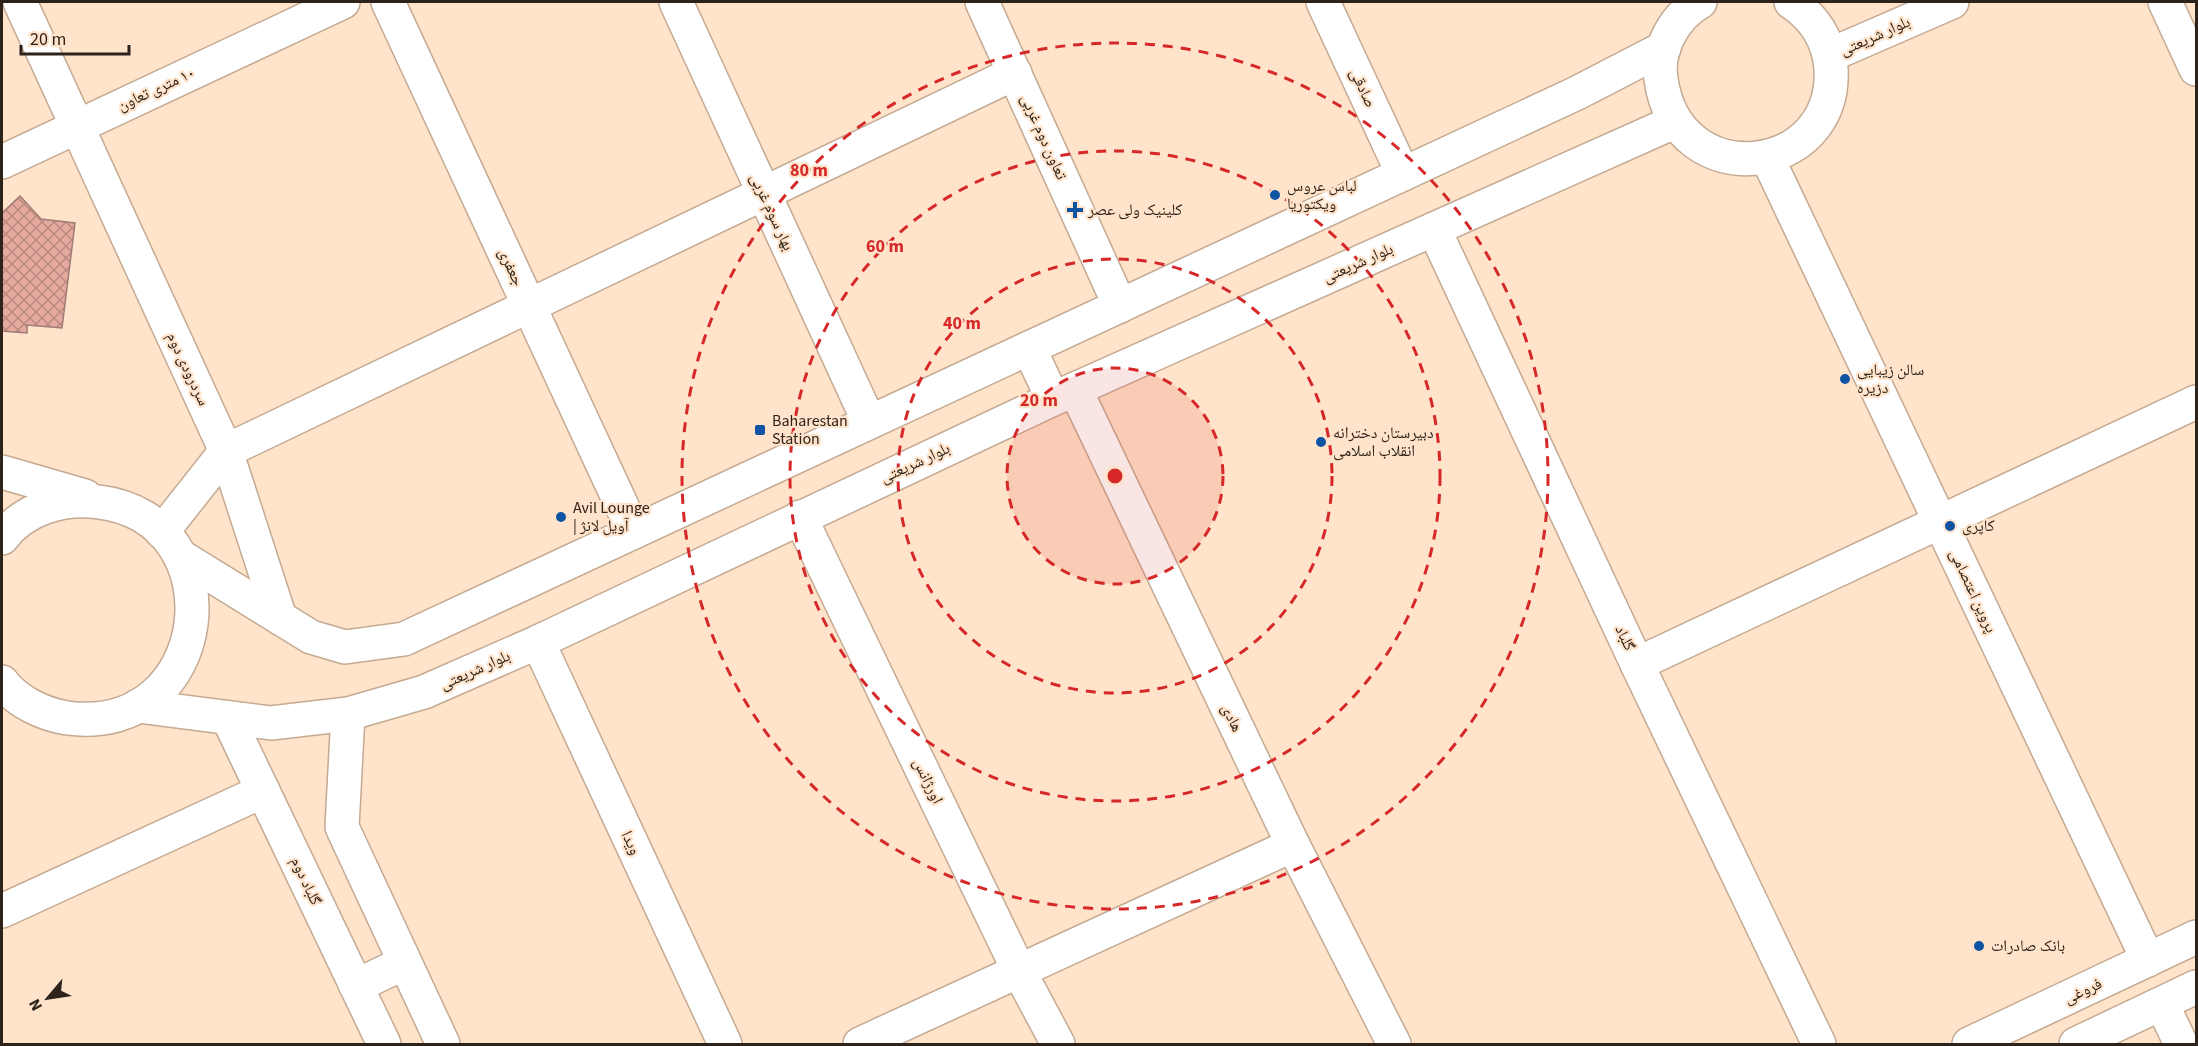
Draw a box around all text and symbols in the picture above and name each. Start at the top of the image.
street label: بلوار شریعتى [1836,11,1914,61]
scale bar [21,18,129,56]
text: 20 m [30,27,66,52]
street label: ١٠ متری تعاون [114,61,198,117]
street label: صادقی [1344,65,1382,111]
street label: تعاون دوم غربی [1015,91,1073,183]
text: 80 m [790,158,828,183]
street label: بهار سوم غربی [745,170,799,254]
place label: لباس عروس ويكتوريا [1287,175,1357,215]
marker: لباس عروس ويكتوريا [1268,188,1282,202]
place label: کلینیک ولی عصر [1087,199,1183,221]
marker: کلینیک ولی عصر [1066,201,1084,219]
text: 60 m [866,234,904,259]
street label: بلوار شریعتى [1319,238,1397,288]
street label: جعفری [493,245,529,289]
text: 40 m [943,311,981,336]
street label: سردرودی دوم [161,329,215,409]
place label: سالن زیبایی دزیره [1857,359,1924,399]
marker: سالن زیبایی دزیره [1838,372,1852,386]
text: 20 m [1020,388,1058,413]
place label: Baharestan Station [772,410,848,450]
place label: دبیرستان دخترانه انقلاب اسلامی [1333,422,1434,462]
marker: Baharestan Station [753,423,767,437]
marker: دبیرستان دخترانه انقلاب اسلامی [1314,435,1328,449]
street label: بلوار شریعتى [876,437,954,489]
centre of rings [1105,466,1125,486]
place label: Avil Lounge | آویل لانژ [573,497,650,537]
marker: Avil Lounge | آویل لانژ [554,510,568,524]
place label: کاپری [1962,515,1995,537]
marker: کاپری [1943,519,1957,533]
street label: پروین اعتصامى [1944,546,2002,637]
street label: گلباد [1610,622,1641,655]
street label: بلوار شریعتى [436,645,514,695]
street label: هادی [1216,700,1248,736]
street label: اورژانس [908,755,948,807]
street label: ویدا [616,827,646,859]
street label: گلباد دوم [285,853,327,909]
place label: بانک صادرات [1991,935,2065,957]
marker: بانک صادرات [1972,939,1986,953]
north arrow [18,968,78,1028]
street label: فروغى [2060,973,2106,1009]
text: N [24,995,48,1015]

